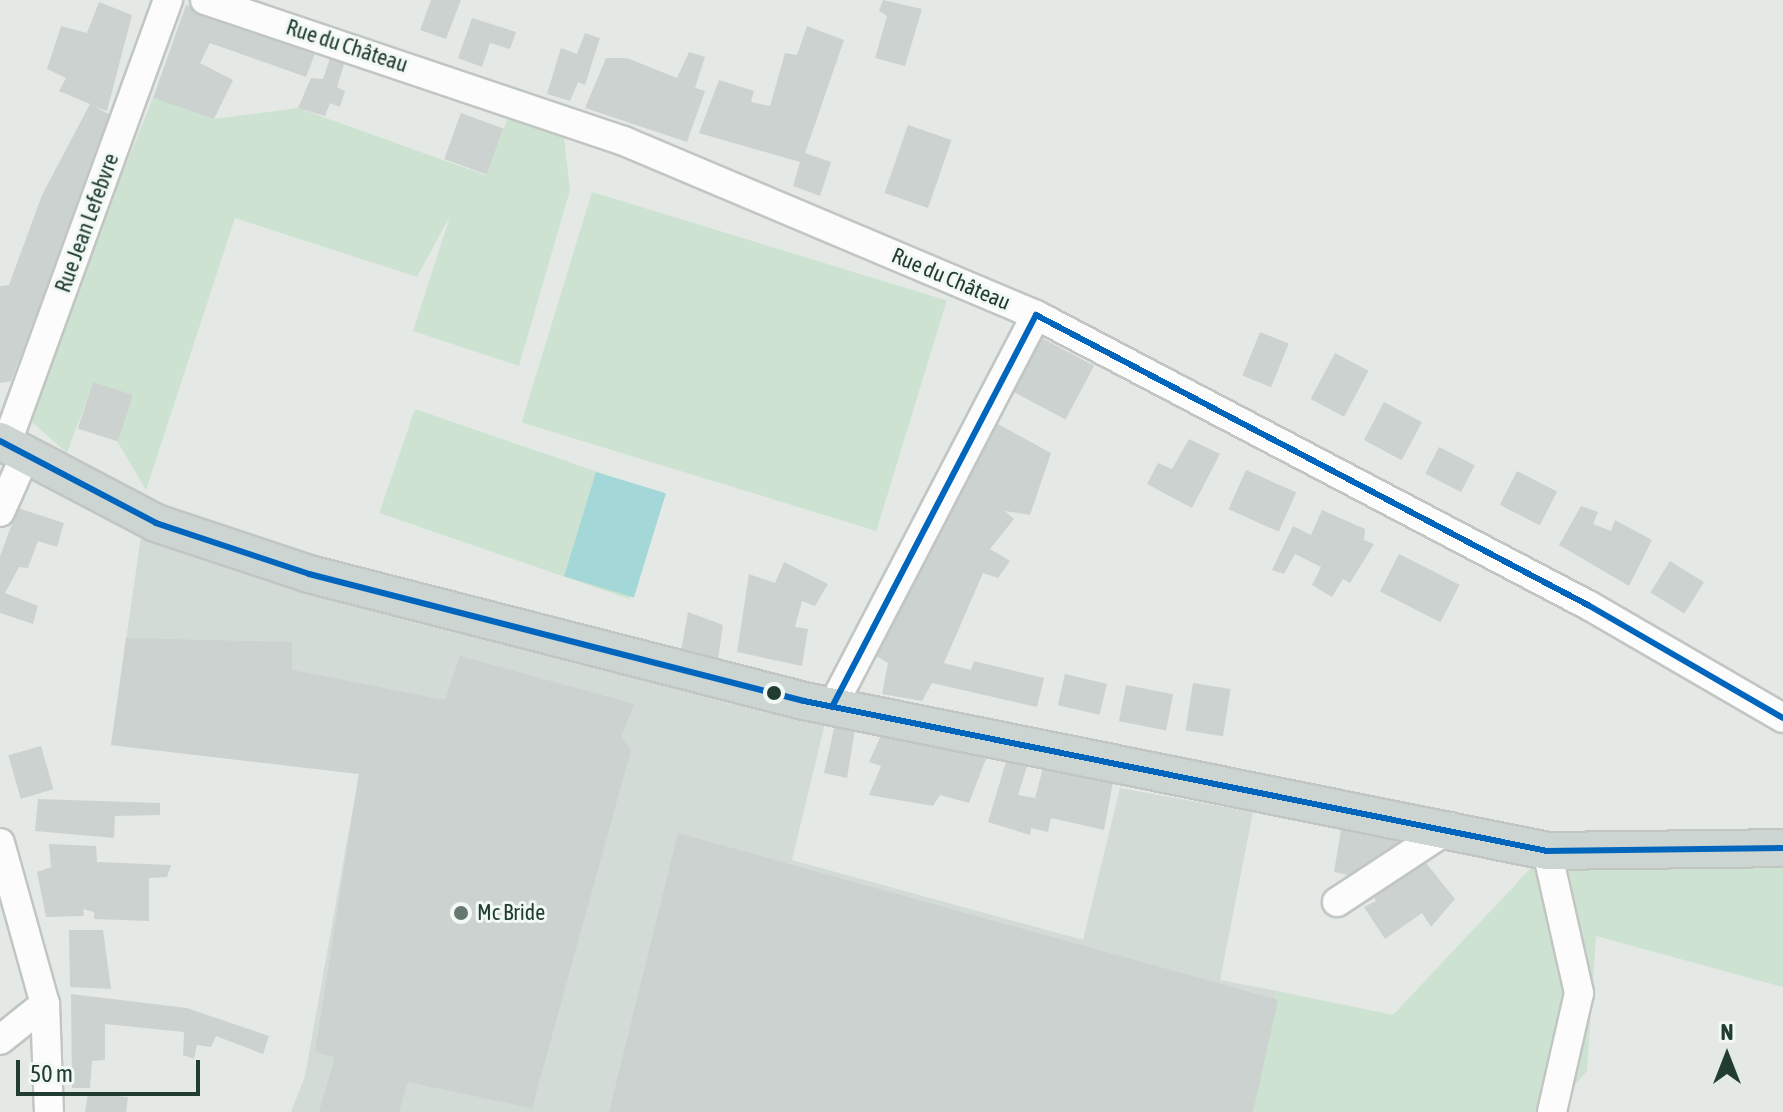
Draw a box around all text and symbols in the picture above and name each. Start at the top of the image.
street label: Rue du Château [283,14,411,78]
street label: Rue Jean Lefebvre [50,150,124,296]
street label: Rue du Château [888,242,1014,316]
unlabelled marker [766,685,782,701]
place label: Mc Bride [477,900,545,926]
marker: Mc Bride [452,904,470,922]
north arrow [1687,1016,1767,1096]
text: N [1721,1019,1733,1045]
scale bar [20,1044,204,1094]
text: 50 m [30,1060,73,1087]

